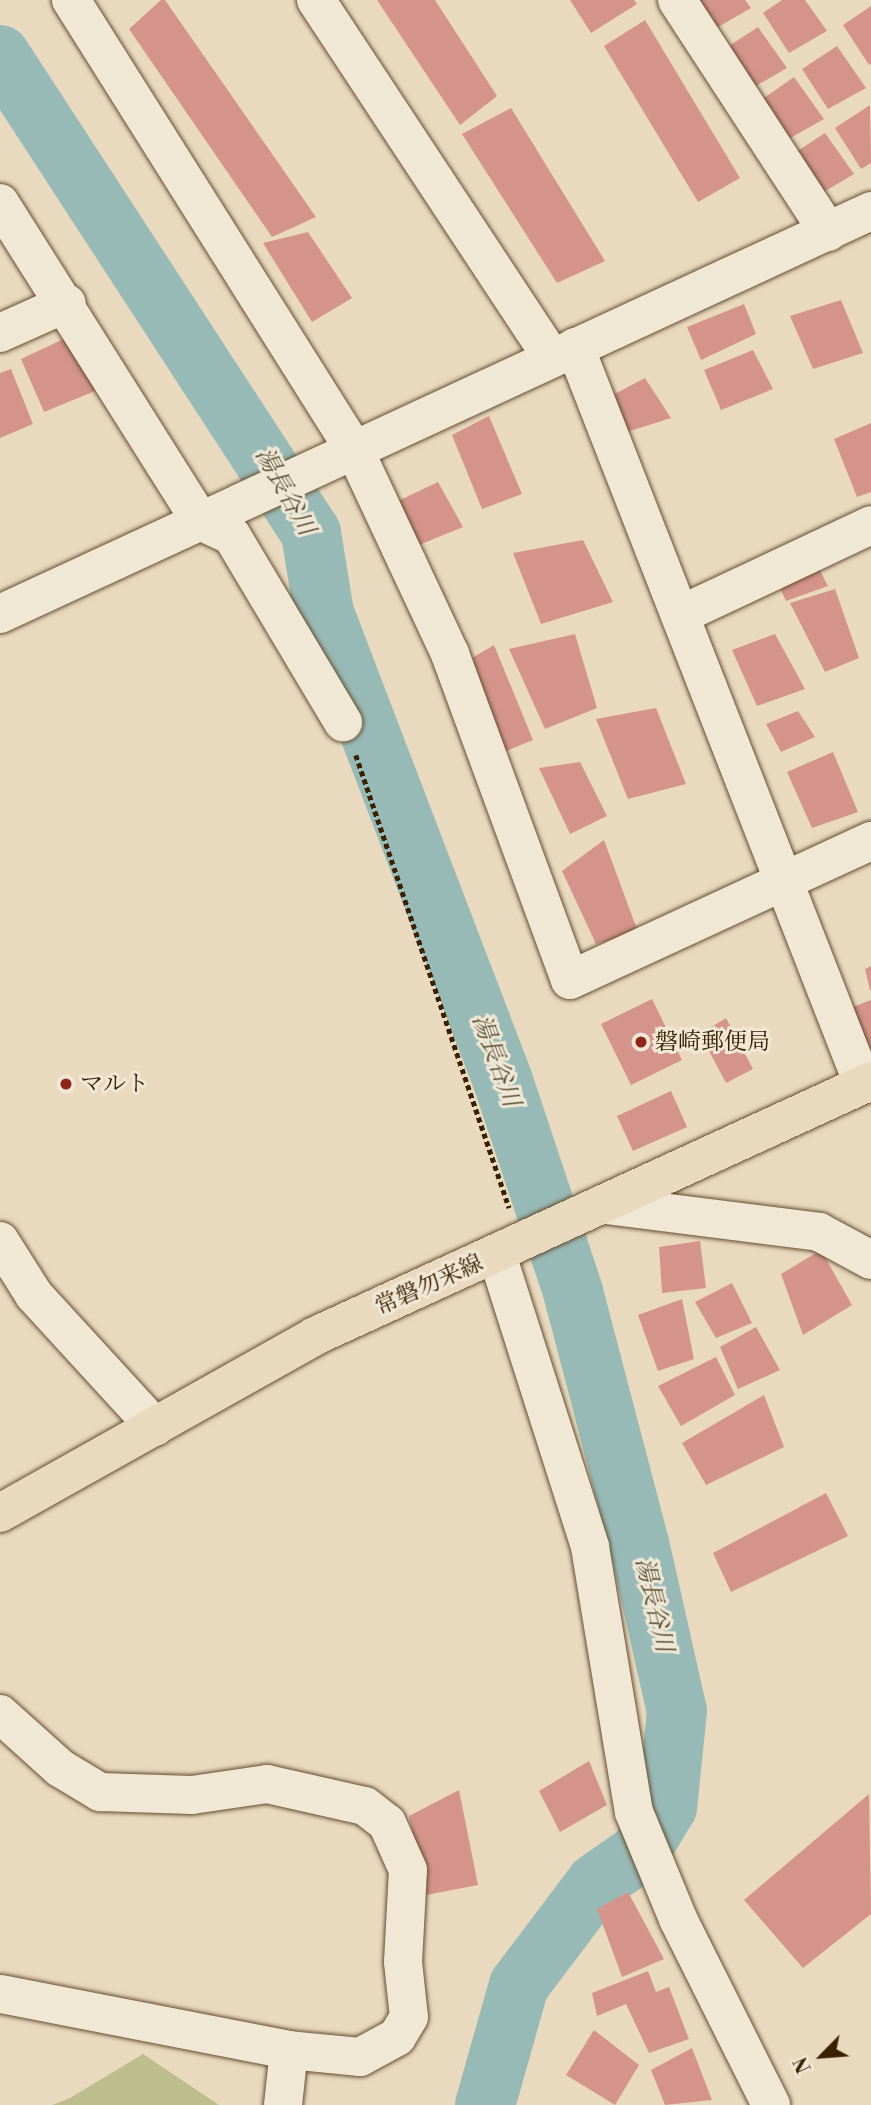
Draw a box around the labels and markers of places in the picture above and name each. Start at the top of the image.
place label: 磐崎郵便局 [655,1028,770,1056]
marker: 磐崎郵便局 [633,1034,649,1050]
place label: マルト [80,1070,149,1098]
marker: マルト [58,1076,74,1092]

